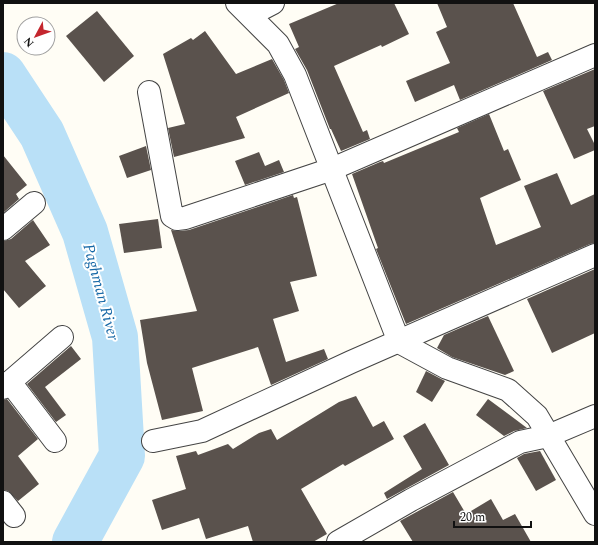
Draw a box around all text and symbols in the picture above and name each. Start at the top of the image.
north arrow [16,16,56,56]
text: N [19,33,38,51]
water label: Paghman River [77,241,126,344]
scale bar [454,503,531,529]
text: 20 m [460,508,485,527]

